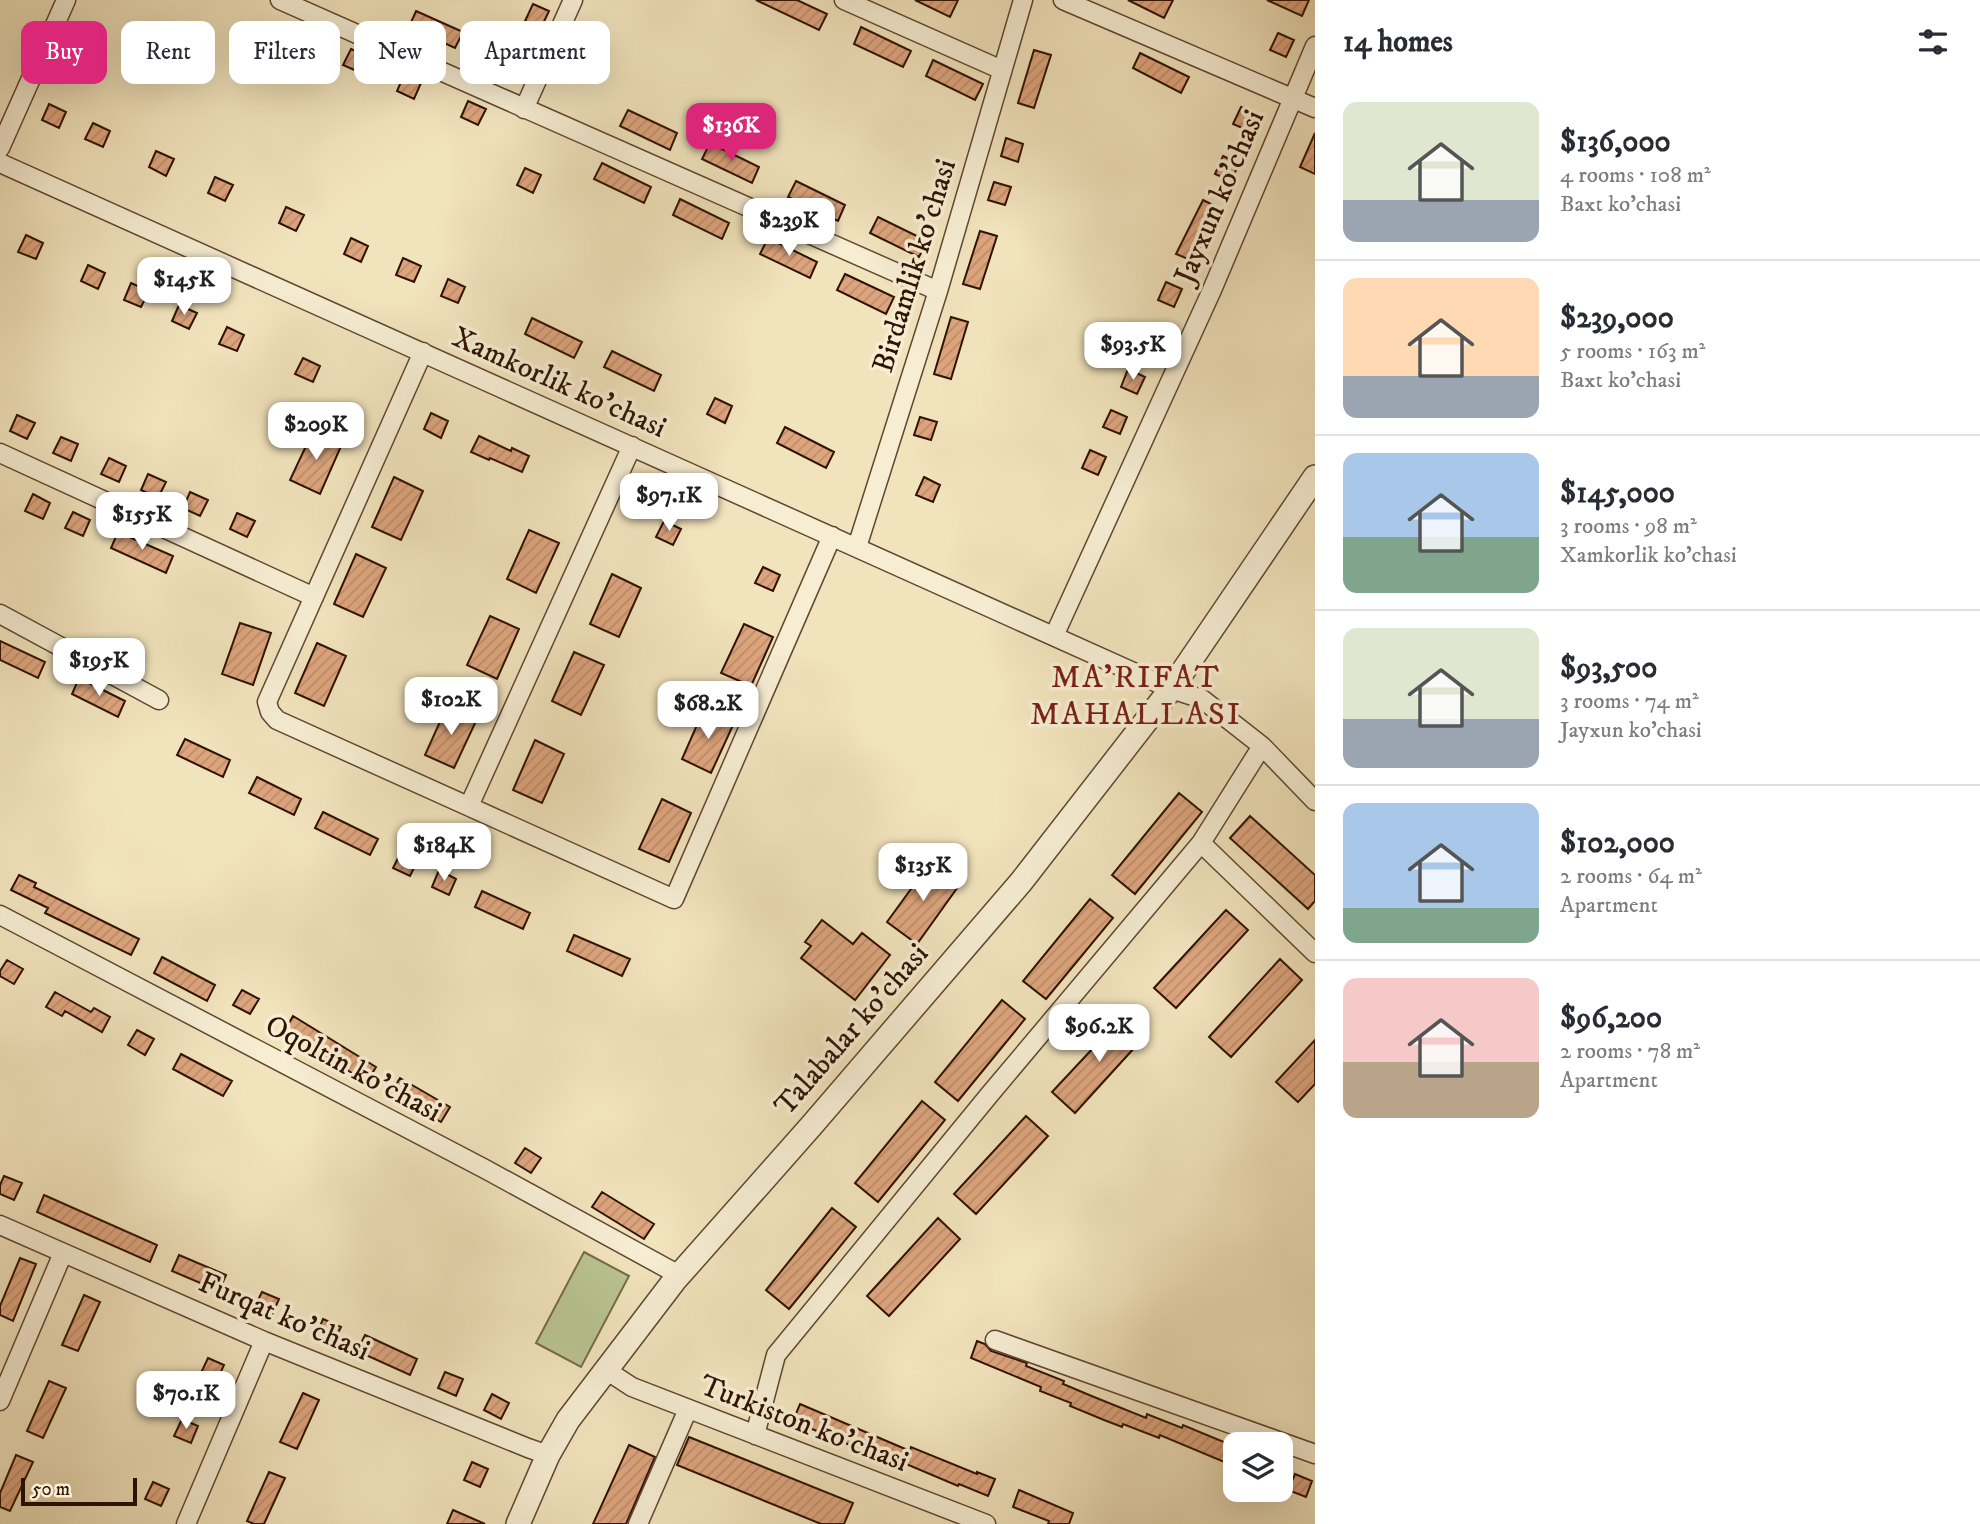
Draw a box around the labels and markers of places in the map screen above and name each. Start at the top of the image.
pin: $136K [682,104,780,163]
pin: $239K [740,198,838,258]
pin: $145K [135,258,233,317]
pin: $93.5K [1076,322,1190,382]
pin: $209K [267,402,365,462]
pin: $97.1K [612,474,726,533]
pin: $155K [93,492,191,552]
pin: $195K [50,638,148,698]
pin: $102K [402,678,500,737]
pin: $68.2K [651,682,765,741]
pin: $184K [395,824,493,883]
pin: $135K [874,844,972,903]
pin: $96.2K [1042,1004,1156,1064]
pin: $70.1K [129,1372,243,1431]

